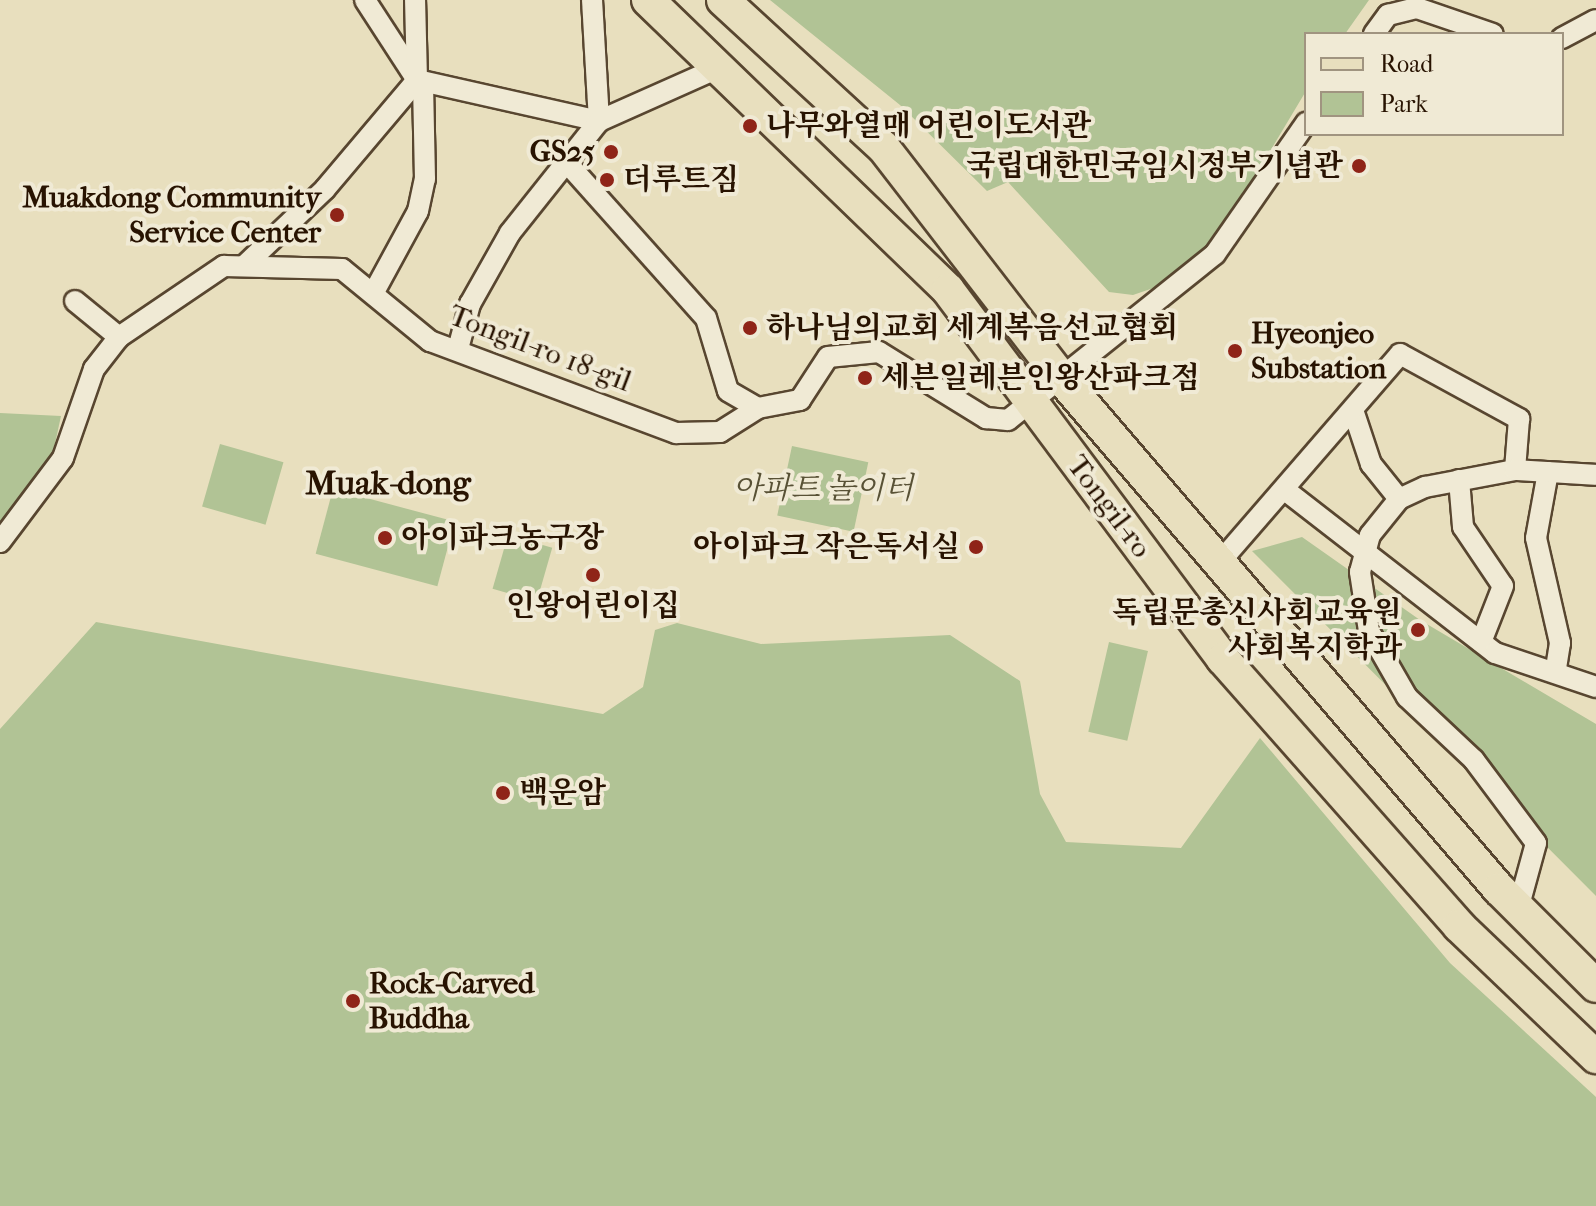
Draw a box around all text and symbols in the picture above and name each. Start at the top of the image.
legend [1304,32,1564,136]
text: Road [1380,50,1433,78]
text: Park [1380,90,1428,118]
place label: 나무와열매 어린이도서관 [766,108,1091,144]
marker: 나무와열매 어린이도서관 [741,117,759,135]
place label: GS25 [530,134,595,170]
marker: GS25 [602,143,620,161]
place label: 국립대한민국임시정부기념관 [966,148,1343,184]
marker: 국립대한민국임시정부기념관 [1350,157,1368,175]
place label: 더루트짐 [623,162,739,198]
marker: 더루트짐 [598,171,616,189]
place label: Muakdong Community Service Center [22,180,321,250]
marker: Muakdong Community Service Center [328,206,346,224]
street label: Tongil-ro 18-gil [444,298,636,400]
place label: 하나님의교회 세계복음선교협회 [766,310,1178,346]
place label: Hyeonjeo Substation [1251,316,1386,386]
marker: 하나님의교회 세계복음선교협회 [741,319,759,337]
marker: Hyeonjeo Substation [1226,342,1244,360]
place label: 세븐일레븐인왕산파크점 [881,360,1200,396]
marker: 세븐일레븐인왕산파크점 [856,369,874,387]
street label: Tongil-ro [1059,449,1159,565]
district label: Muak-dong [305,464,471,504]
park label: 아파트 놀이터 [733,471,913,507]
place label: 아이파크농구장 [401,520,604,556]
marker: 아이파크농구장 [376,529,394,547]
place label: 아이파크 작은독서실 [693,529,960,565]
marker: 아이파크 작은독서실 [967,538,985,556]
marker: 인왕어린이집 [584,566,602,584]
place label: 인왕어린이집 [506,588,680,624]
place label: 독립문총신사회교육원 사회복지학과 [1112,595,1402,666]
marker: 독립문총신사회교육원 사회복지학과 [1409,621,1427,639]
place label: 백운암 [519,775,606,811]
marker: 백운암 [494,784,512,802]
place label: Rock-Carved Buddha [369,966,534,1036]
marker: Rock-Carved Buddha [344,992,362,1010]

